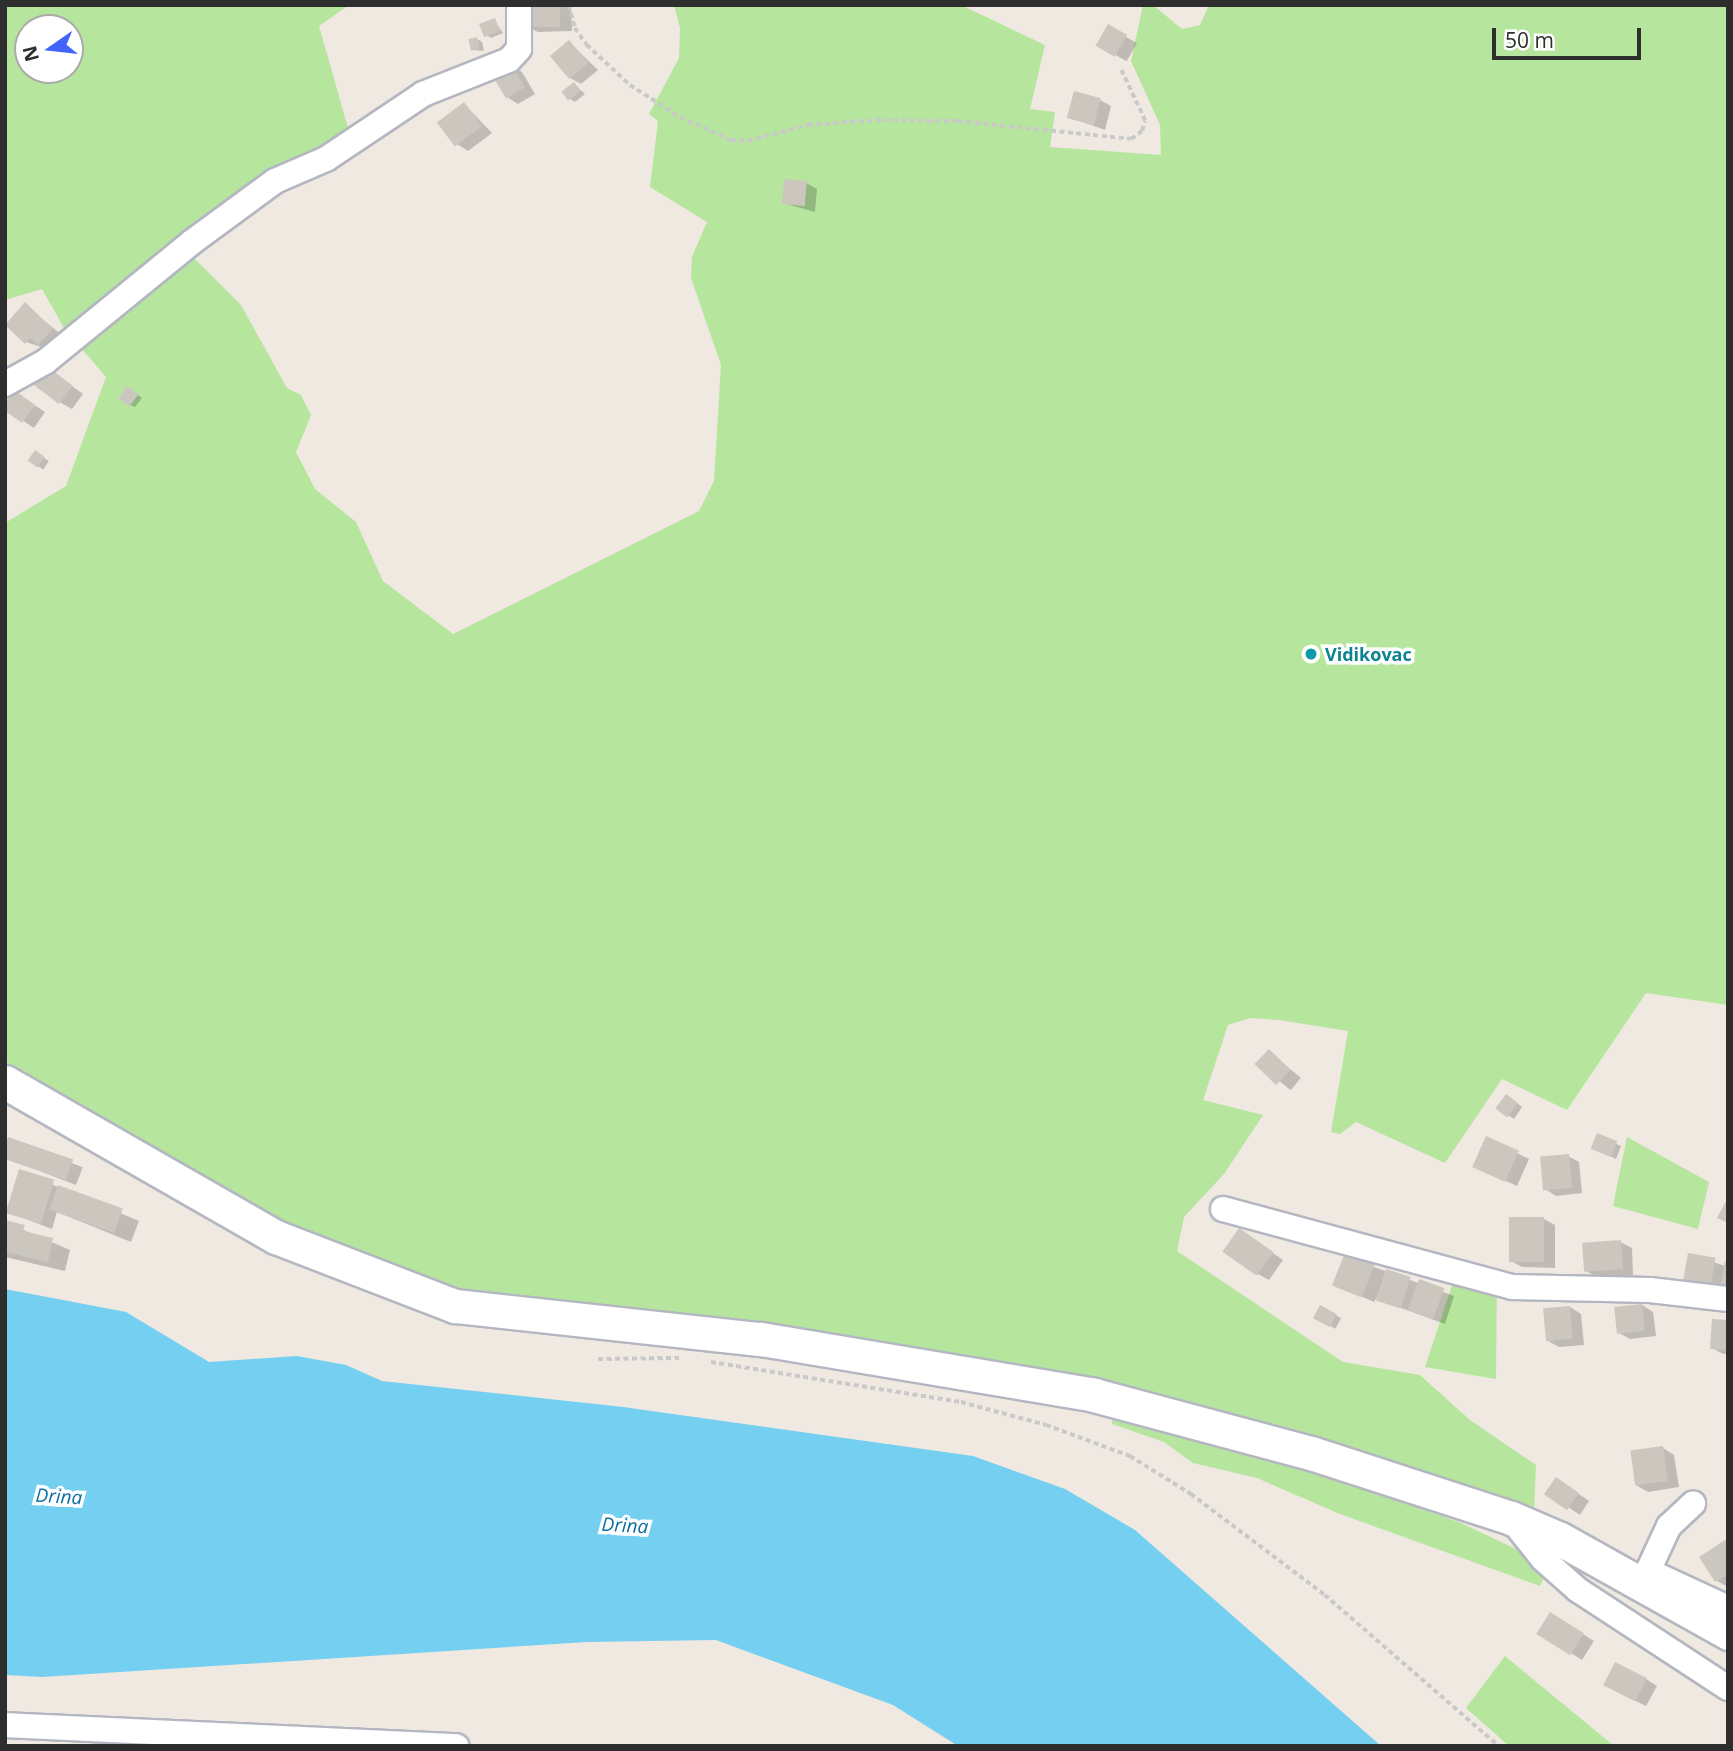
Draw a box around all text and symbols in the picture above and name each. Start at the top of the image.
north arrow [14,14,84,84]
scale bar [1495,14,1644,58]
text: 50 m [1505,26,1554,54]
text: N [16,43,45,64]
place label: Vidikovac [1325,643,1412,665]
marker: Vidikovac [1303,646,1319,662]
water label: Drina [35,1484,83,1510]
water label: Drina [601,1513,649,1539]

